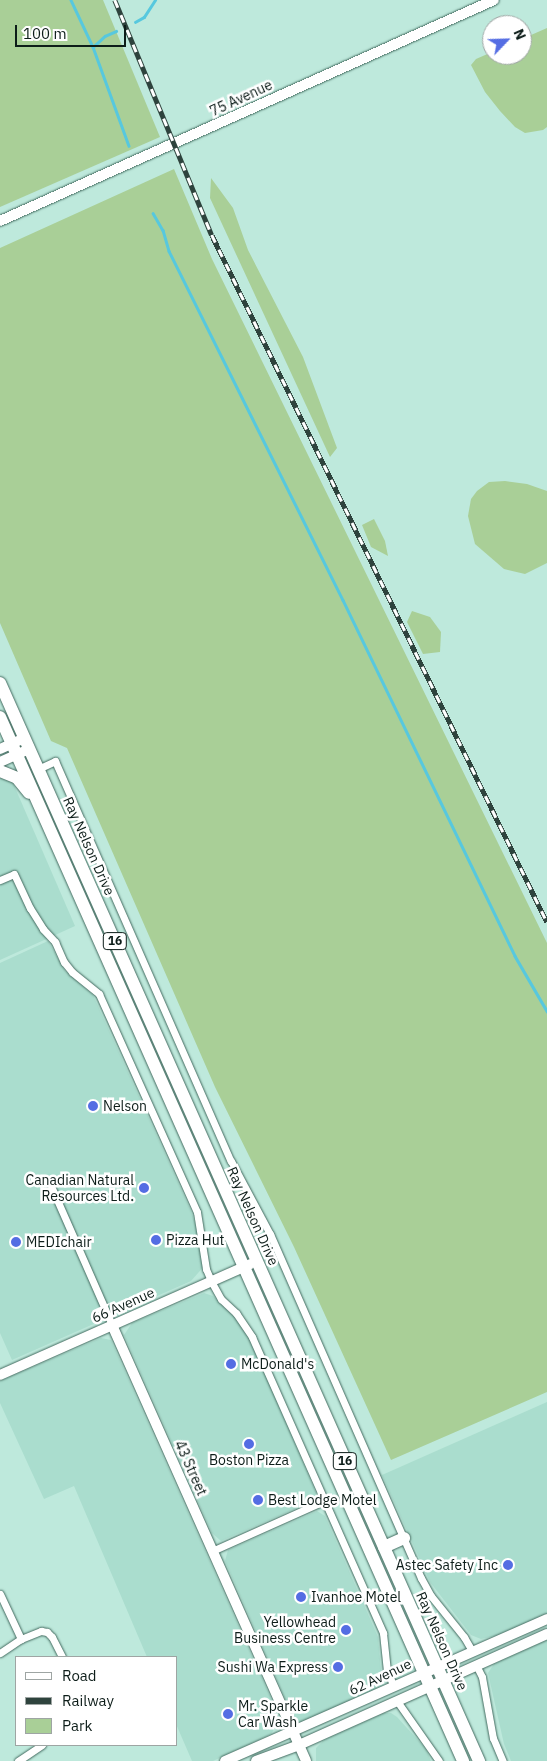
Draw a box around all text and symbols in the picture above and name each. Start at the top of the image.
scale bar [18,15,129,47]
north arrow [482,15,532,65]
text: 100 m [23,24,67,43]
text: N [510,26,530,43]
street label: 75 Avenue [207,76,275,120]
street label: Ray Nelson Drive [60,794,118,898]
road number: 16 [102,931,128,950]
place label: Nelson [103,1098,147,1114]
marker: Nelson [87,1100,99,1112]
street label: Ray Nelson Drive [224,1164,282,1268]
place label: Canadian Natural Resources Ltd. [25,1172,134,1204]
marker: Canadian Natural Resources Ltd. [138,1182,150,1194]
place label: Pizza Hut [166,1232,225,1248]
place label: MEDIchair [26,1234,92,1250]
marker: Pizza Hut [150,1234,162,1246]
marker: MEDIchair [10,1236,22,1248]
street label: 66 Avenue [89,1284,157,1326]
place label: McDonald's [241,1356,314,1372]
marker: McDonald's [225,1358,237,1370]
street label: 43 Street [171,1438,211,1498]
marker: Boston Pizza [243,1438,255,1450]
place label: Boston Pizza [209,1452,289,1468]
road number: 16 [332,1452,358,1470]
place label: Best Lodge Motel [268,1492,376,1508]
marker: Best Lodge Motel [252,1494,264,1506]
place label: Astec Safety Inc [396,1557,498,1573]
marker: Astec Safety Inc [502,1559,514,1571]
place label: Ivanhoe Motel [311,1589,401,1605]
street label: Ray Nelson Drive [413,1589,471,1693]
marker: Ivanhoe Motel [295,1591,307,1603]
place label: Yellowhead Business Centre [234,1614,336,1646]
marker: Yellowhead Business Centre [340,1624,352,1636]
street label: 62 Avenue [346,1655,414,1699]
legend [15,1656,178,1746]
place label: Sushi Wa Express [218,1659,328,1675]
marker: Sushi Wa Express [332,1661,344,1673]
text: Road [62,1666,97,1685]
text: Railway [62,1691,114,1710]
place label: Mr. Sparkle Car Wash [238,1698,308,1730]
marker: Mr. Sparkle Car Wash [222,1708,234,1720]
text: Park [62,1716,92,1735]

